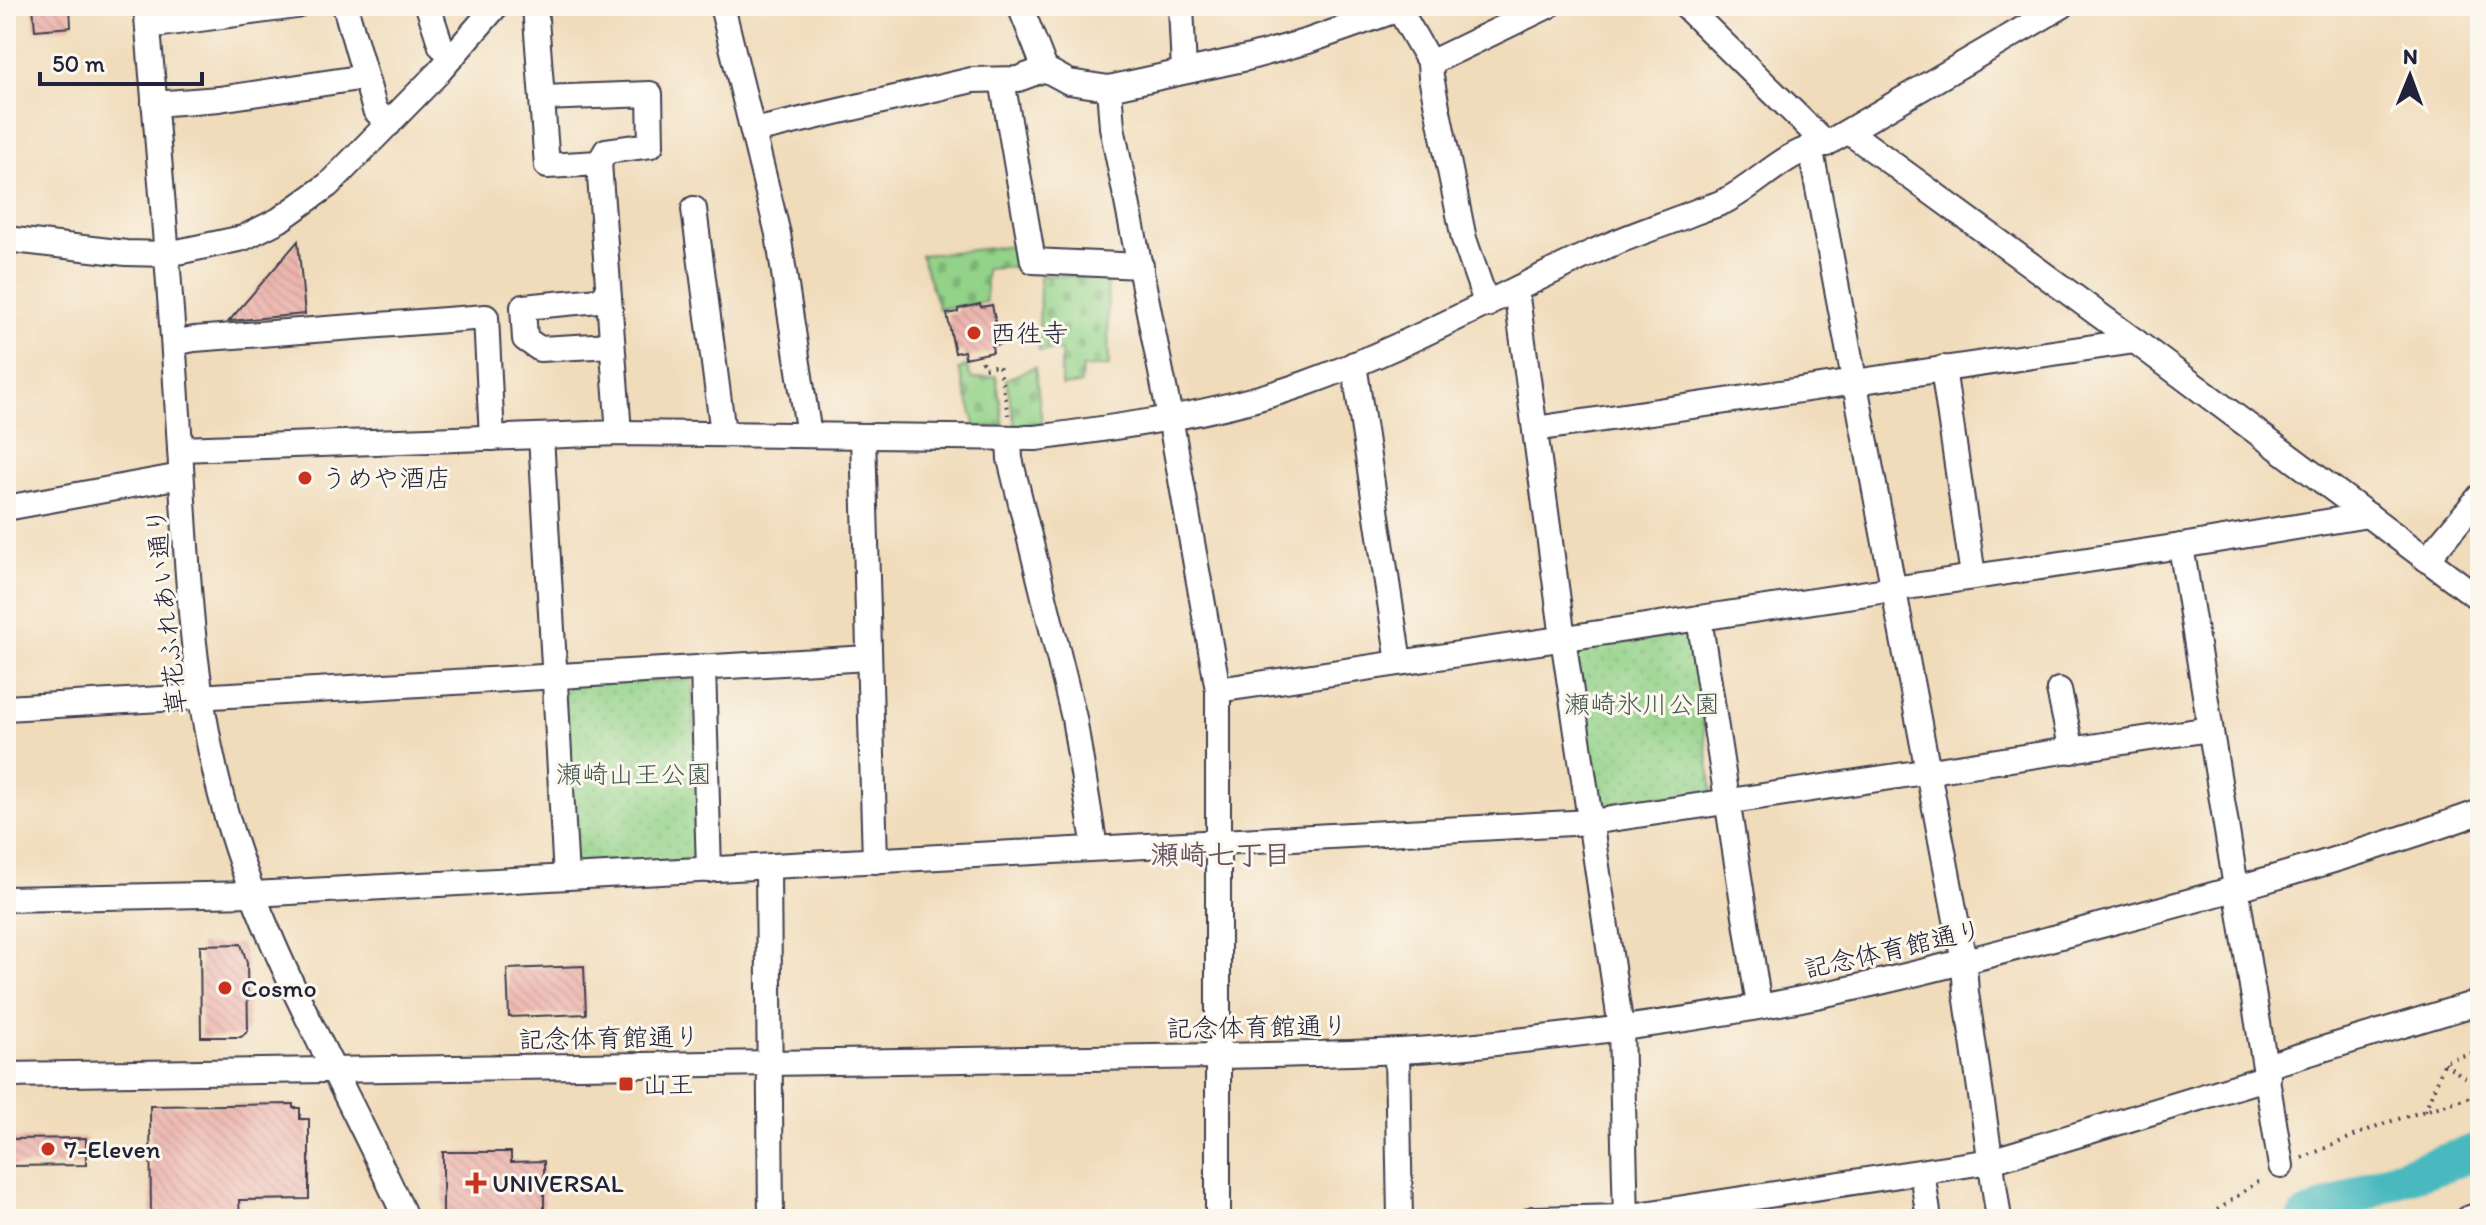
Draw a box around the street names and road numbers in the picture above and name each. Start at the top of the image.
street label: 草花ふれあい通り [139,506,193,716]
street label: 記念体育館通り [1801,913,1985,985]
street label: 記念体育館通り [1166,1009,1348,1045]
street label: 記念体育館通り [518,1020,700,1056]

